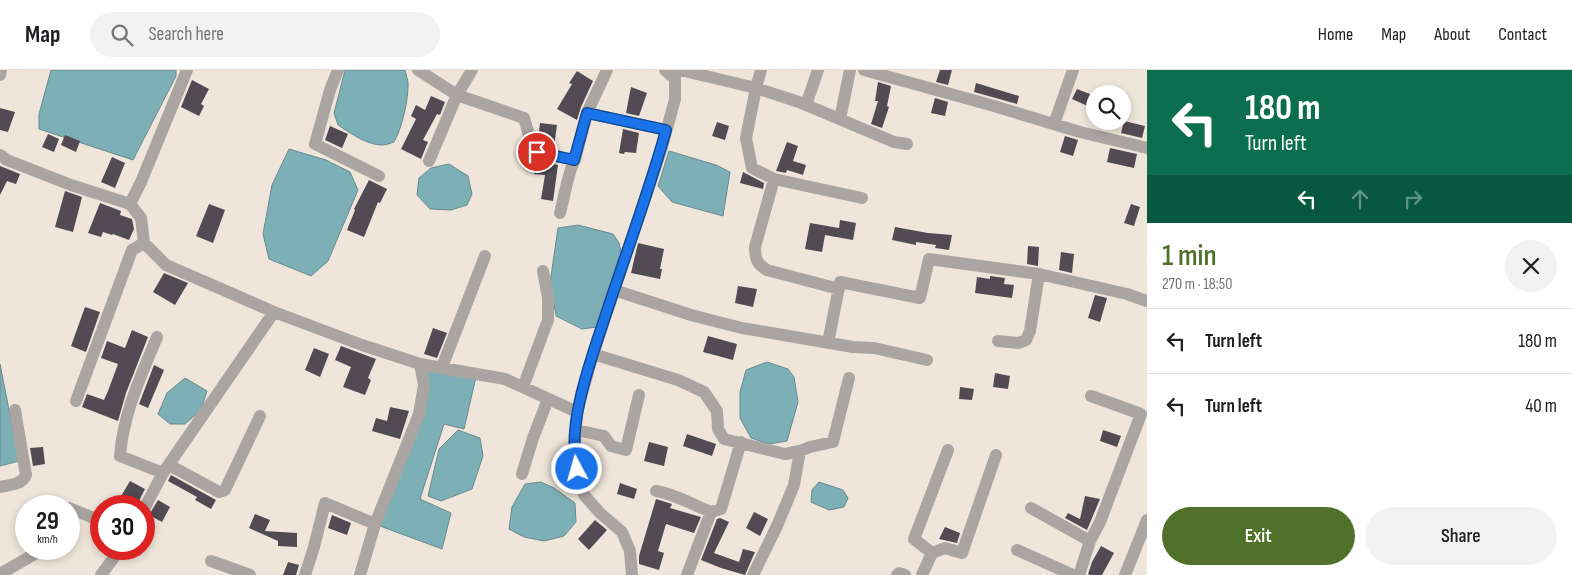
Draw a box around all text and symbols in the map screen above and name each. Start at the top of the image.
search box [90,12,440,57]
text: Map [25,20,60,49]
icon: search [108,21,136,49]
text: Search here [148,23,224,46]
text: Home [1318,24,1353,45]
text: Map [1381,24,1406,45]
text: About [1434,24,1470,45]
text: Contact [1498,24,1547,45]
map controls [1086,85,1131,130]
button: search [1086,85,1131,130]
text: 180 m [1245,87,1321,130]
icon: left [1162,90,1227,155]
text: Turn left [1245,130,1307,157]
pin [516,131,558,173]
icon: arrive [523,138,551,166]
icon: left [1293,185,1321,213]
icon: ahead [1346,185,1374,213]
icon: right [1399,185,1427,213]
text: 1 min [1162,238,1217,274]
button: close [1505,240,1557,292]
text: 270 m · 18:50 [1162,275,1232,294]
icon: left [1162,327,1190,355]
text: Turn left [1205,330,1262,353]
text: 180 m [1518,330,1557,353]
icon: left [1162,392,1190,420]
text: Turn left [1205,395,1262,418]
text: 40 m [1525,395,1557,418]
position arrow [550,442,602,494]
speed limit sign: 30 [90,495,155,560]
text: 29 [36,506,59,537]
button: Exit [1162,507,1355,565]
button: Share [1365,507,1557,565]
text: km/h [37,532,58,547]

